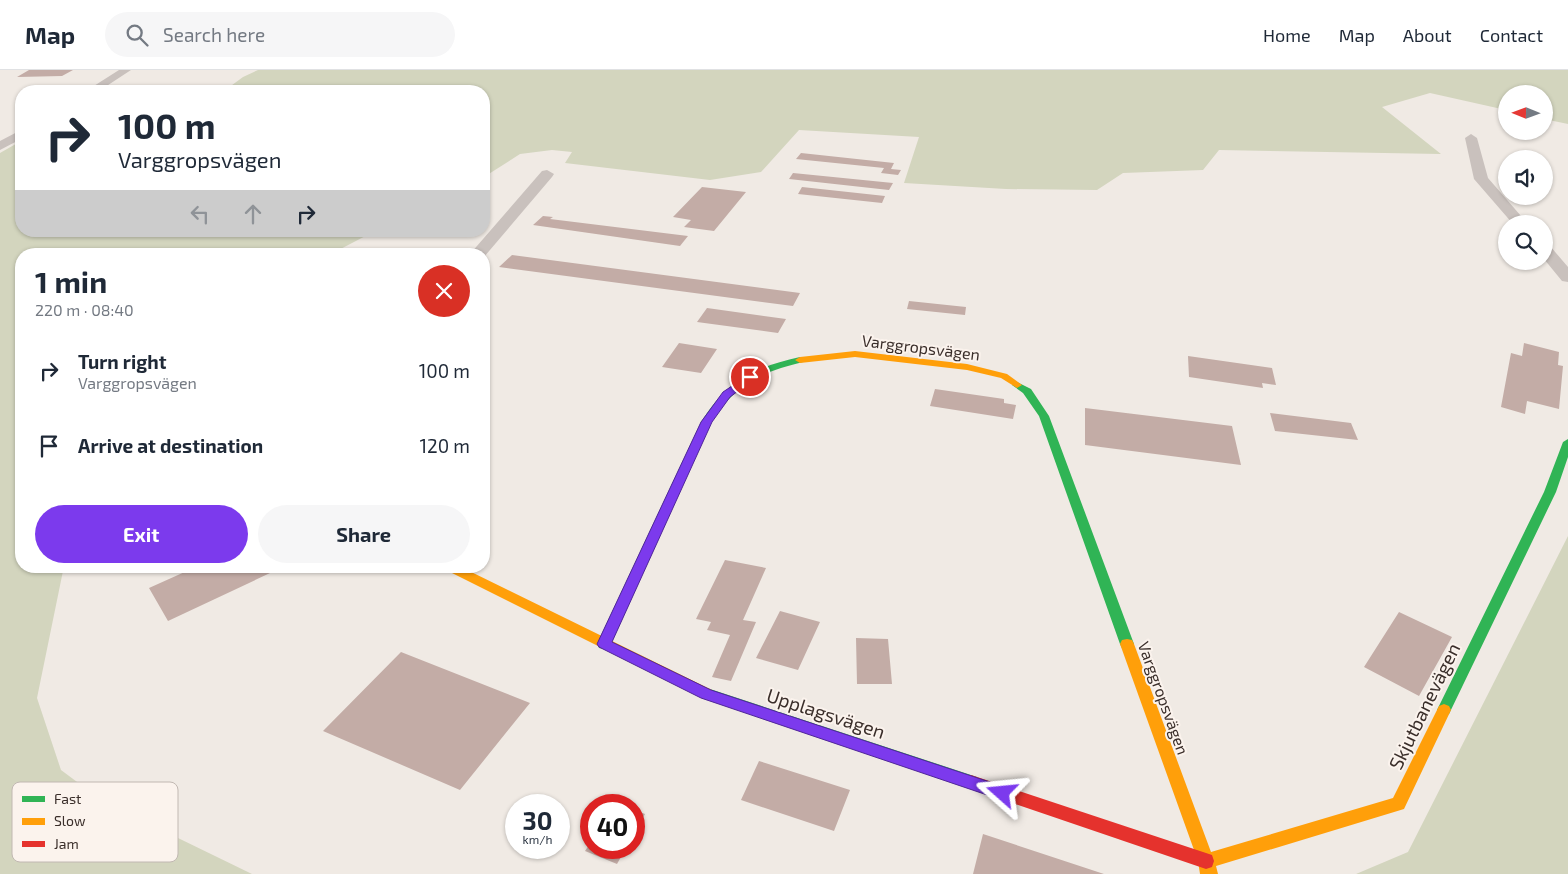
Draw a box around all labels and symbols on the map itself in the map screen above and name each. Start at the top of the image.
north arrow [1498,85,1552,140]
street label: Varggropsvägen [861,330,981,364]
pin [729,356,771,398]
street label: Varggropsvägen [1135,639,1193,757]
street label: Skjutbanevägen [1383,639,1465,773]
street label: Upplagsvägen [764,683,888,743]
position arrow [975,766,1027,818]
legend [12,782,178,862]
text: Fast [54,790,81,807]
speed limit sign: 40 [580,794,645,859]
text: Slow [54,812,86,829]
text: Jam [54,835,79,852]

